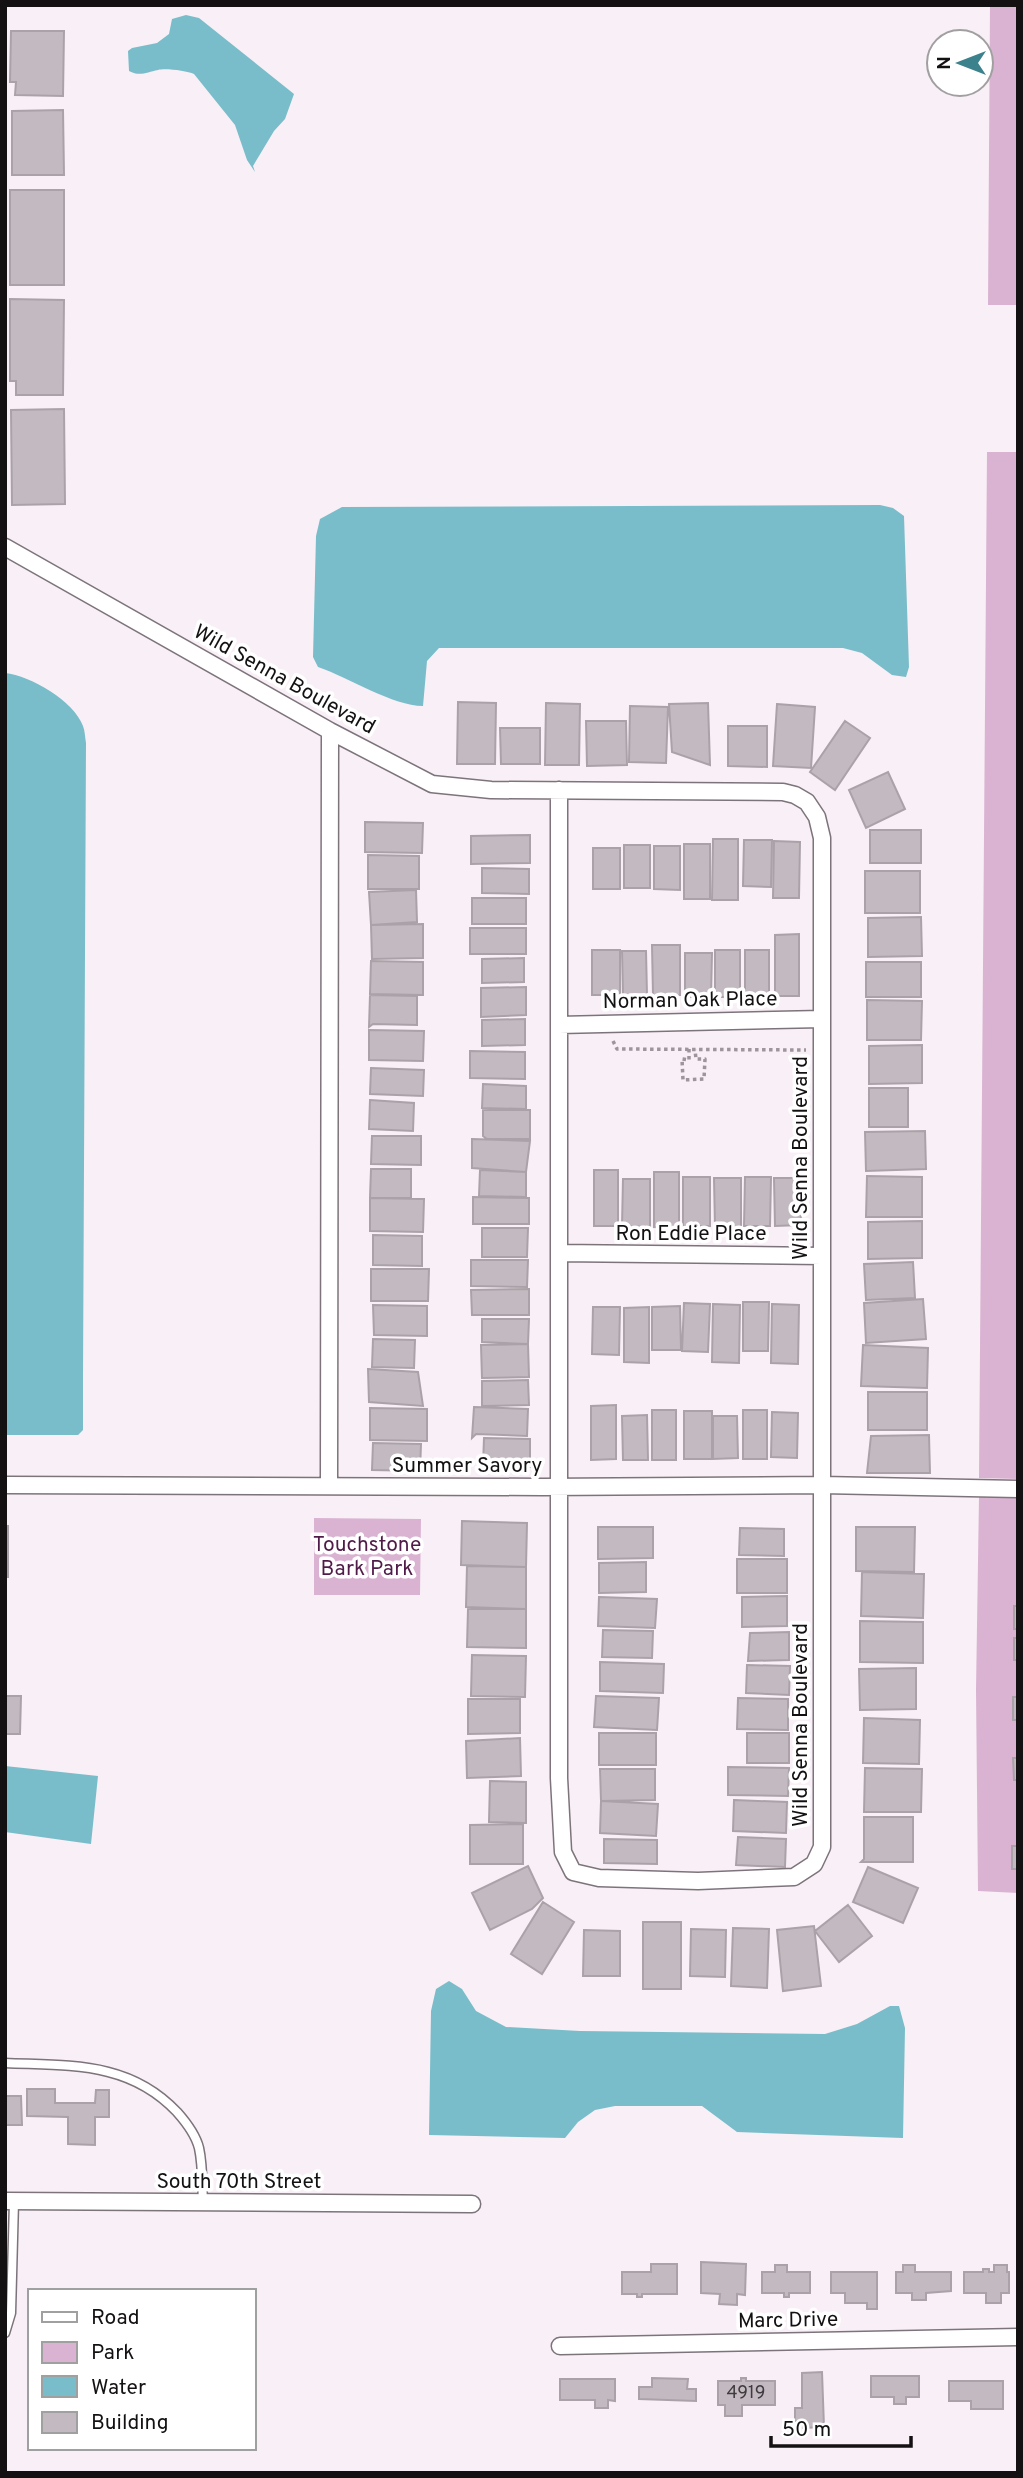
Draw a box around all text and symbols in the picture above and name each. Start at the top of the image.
north arrow [925,28,995,98]
text: N [933,56,957,70]
street label: Wild Senna Boulevard [188,619,380,741]
street label: Norman Oak Place [602,986,778,1016]
street label: Wild Senna Boulevard [788,1056,815,1260]
street label: Ron Eddie Place [616,1221,766,1248]
street label: Summer Savory [392,1453,542,1480]
park label: Touchstone Bark Park [313,1532,421,1583]
street label: Wild Senna Boulevard [788,1623,815,1827]
street label: South 70th Street [156,2169,322,2196]
legend [28,2289,256,2450]
text: Road [91,2305,140,2332]
street label: Marc Drive [738,2307,838,2335]
text: Park [91,2340,134,2367]
text: Water [91,2375,146,2402]
house number: 4919 [726,2382,766,2405]
scale bar [771,2404,911,2448]
text: Building [91,2410,169,2437]
text: 50 m [782,2417,831,2444]

